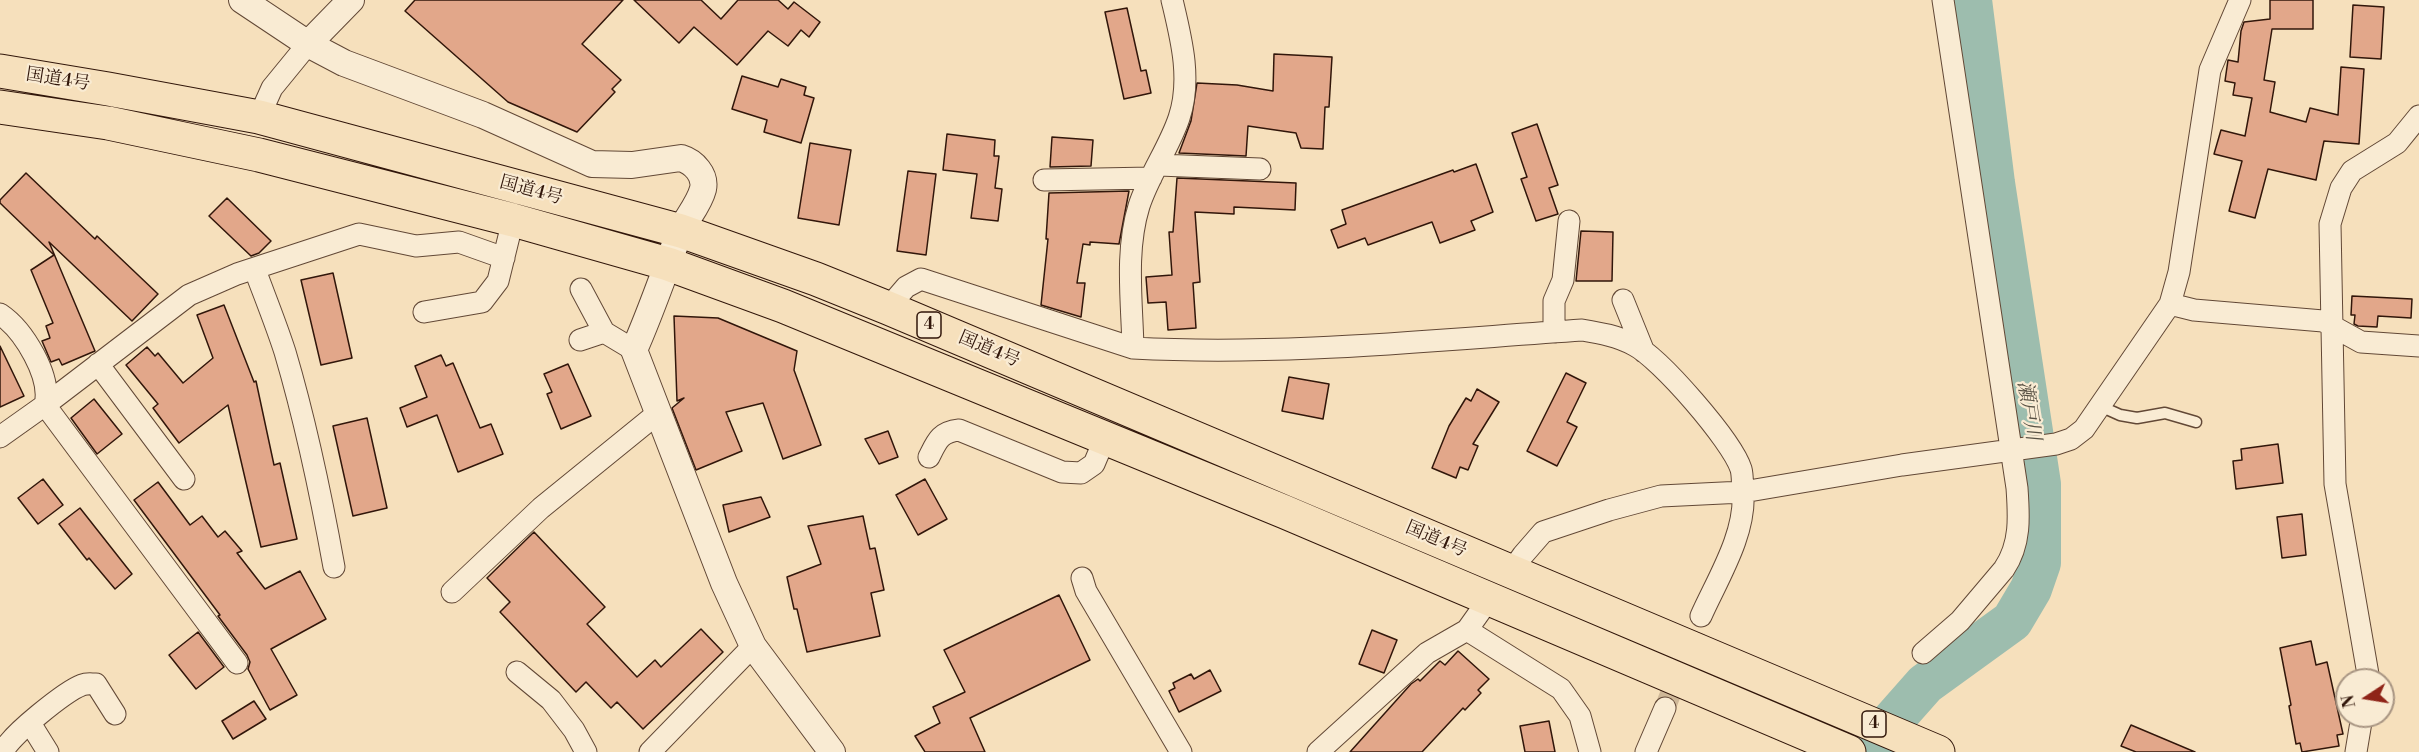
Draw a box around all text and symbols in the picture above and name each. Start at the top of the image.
street label: 国道4号 [24,64,92,96]
street label: 国道4号 [497,172,565,210]
road number: 4 [917,312,941,338]
street label: 国道4号 [955,327,1023,373]
water label: 瀬戸川 [2011,379,2045,443]
street label: 国道4号 [1402,517,1470,563]
north arrow [2335,668,2395,728]
text: N [2338,693,2360,710]
road number: 4 [1862,711,1886,737]

